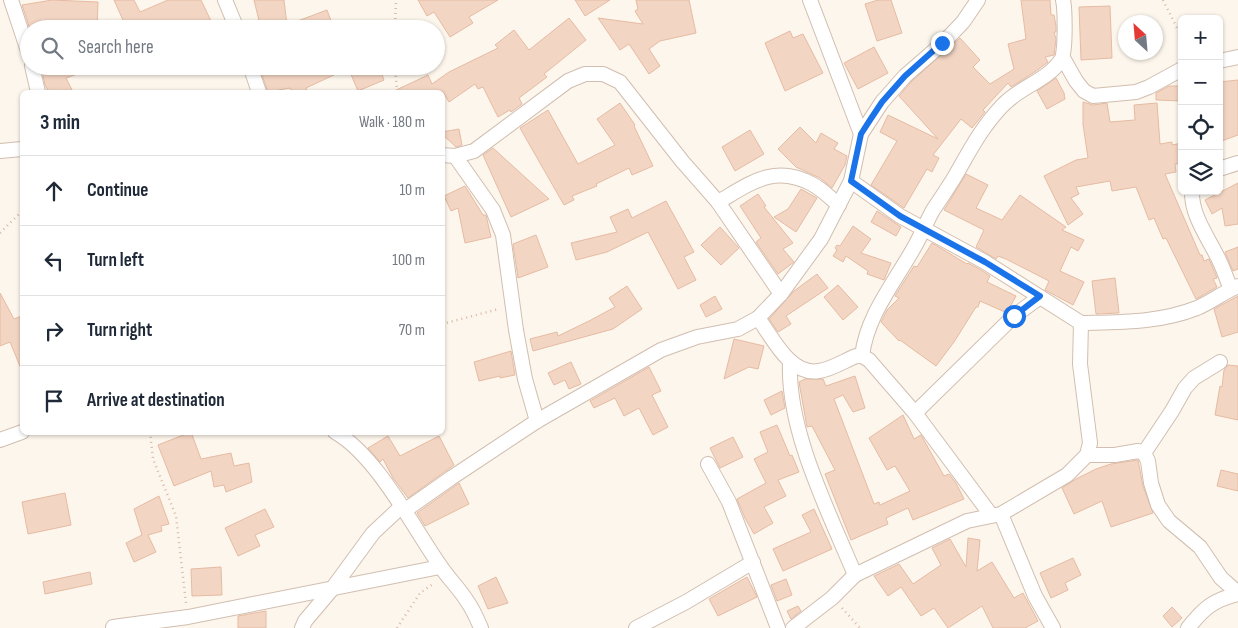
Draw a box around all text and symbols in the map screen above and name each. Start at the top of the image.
north arrow [1118,15,1163,60]
map controls [1178,15,1223,195]
button: + [1178,15,1223,60]
search box [20,20,445,75]
route end [931,32,954,55]
icon: search [38,34,66,62]
text: Search here [78,36,154,59]
button: − [1178,60,1223,105]
button: locate [1178,105,1223,150]
text: 3 min [40,110,80,135]
text: Walk · 180 m [359,113,425,132]
button: layers [1178,150,1223,195]
icon: ahead [40,177,68,205]
text: Continue [87,179,148,202]
text: 10 m [399,181,425,200]
icon: left [40,247,68,275]
text: Turn left [87,249,144,272]
text: 100 m [392,251,425,270]
route start [1003,305,1026,328]
icon: right [40,317,68,345]
text: Turn right [87,319,152,342]
text: 70 m [399,321,425,340]
icon: arrive [40,387,68,415]
text: Arrive at destination [87,389,225,412]

